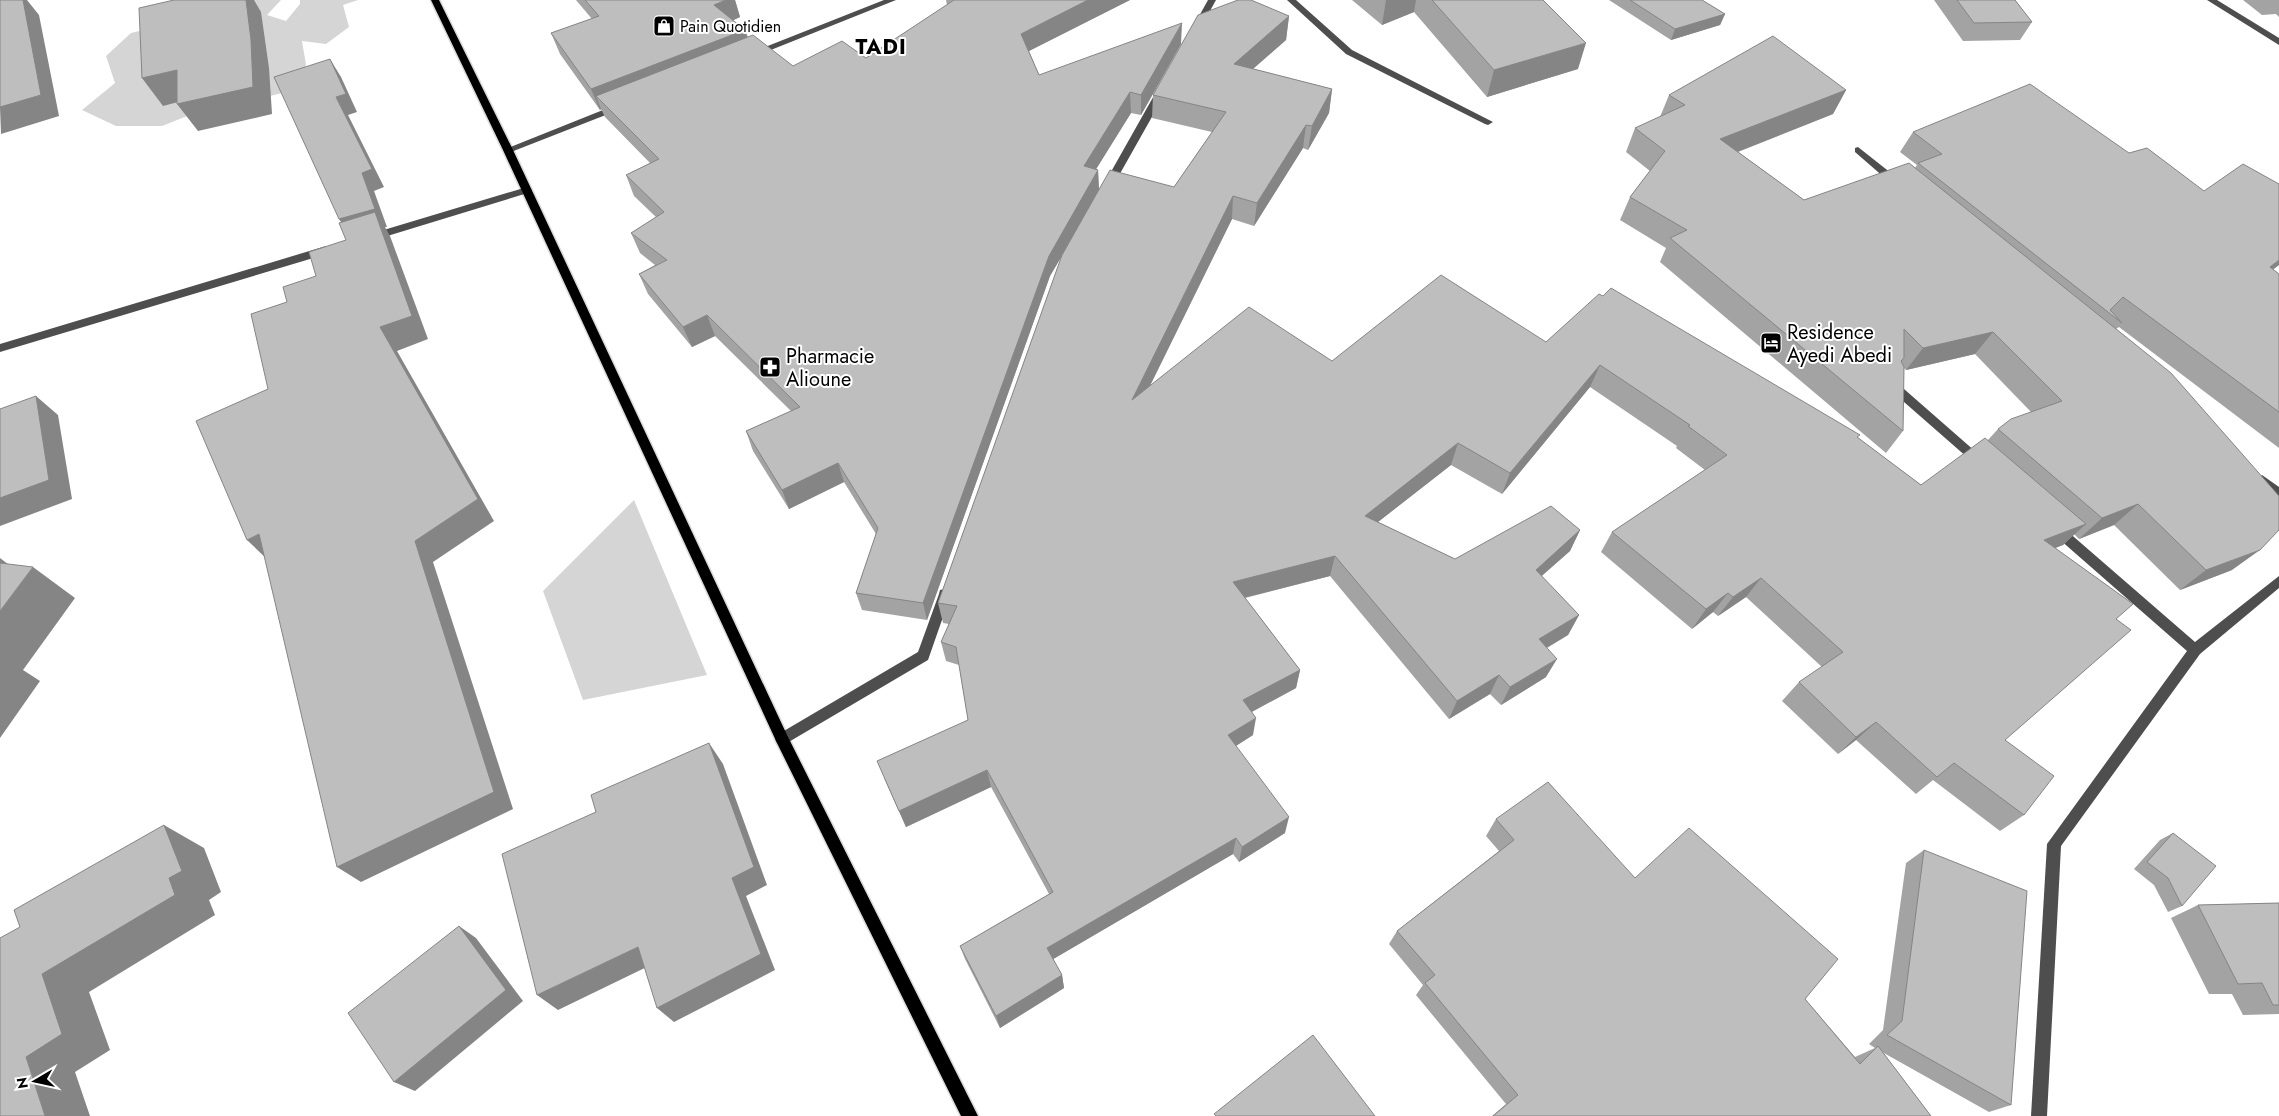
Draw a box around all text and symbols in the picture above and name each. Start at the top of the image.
shop icon: Pain Quotidien [652,14,676,38]
place label: Pain Quotidien [680,15,781,38]
district label: TADI [855,32,907,62]
place label: Residence Ayedi Abedi [1787,318,1892,370]
hotel icon: Residence Ayedi Abedi [1759,331,1783,355]
place label: Pharmacie Alioune [786,342,874,394]
pharmacy icon: Pharmacie Alioune [758,355,782,379]
north arrow [10,1056,60,1106]
text: N [11,1076,33,1090]

